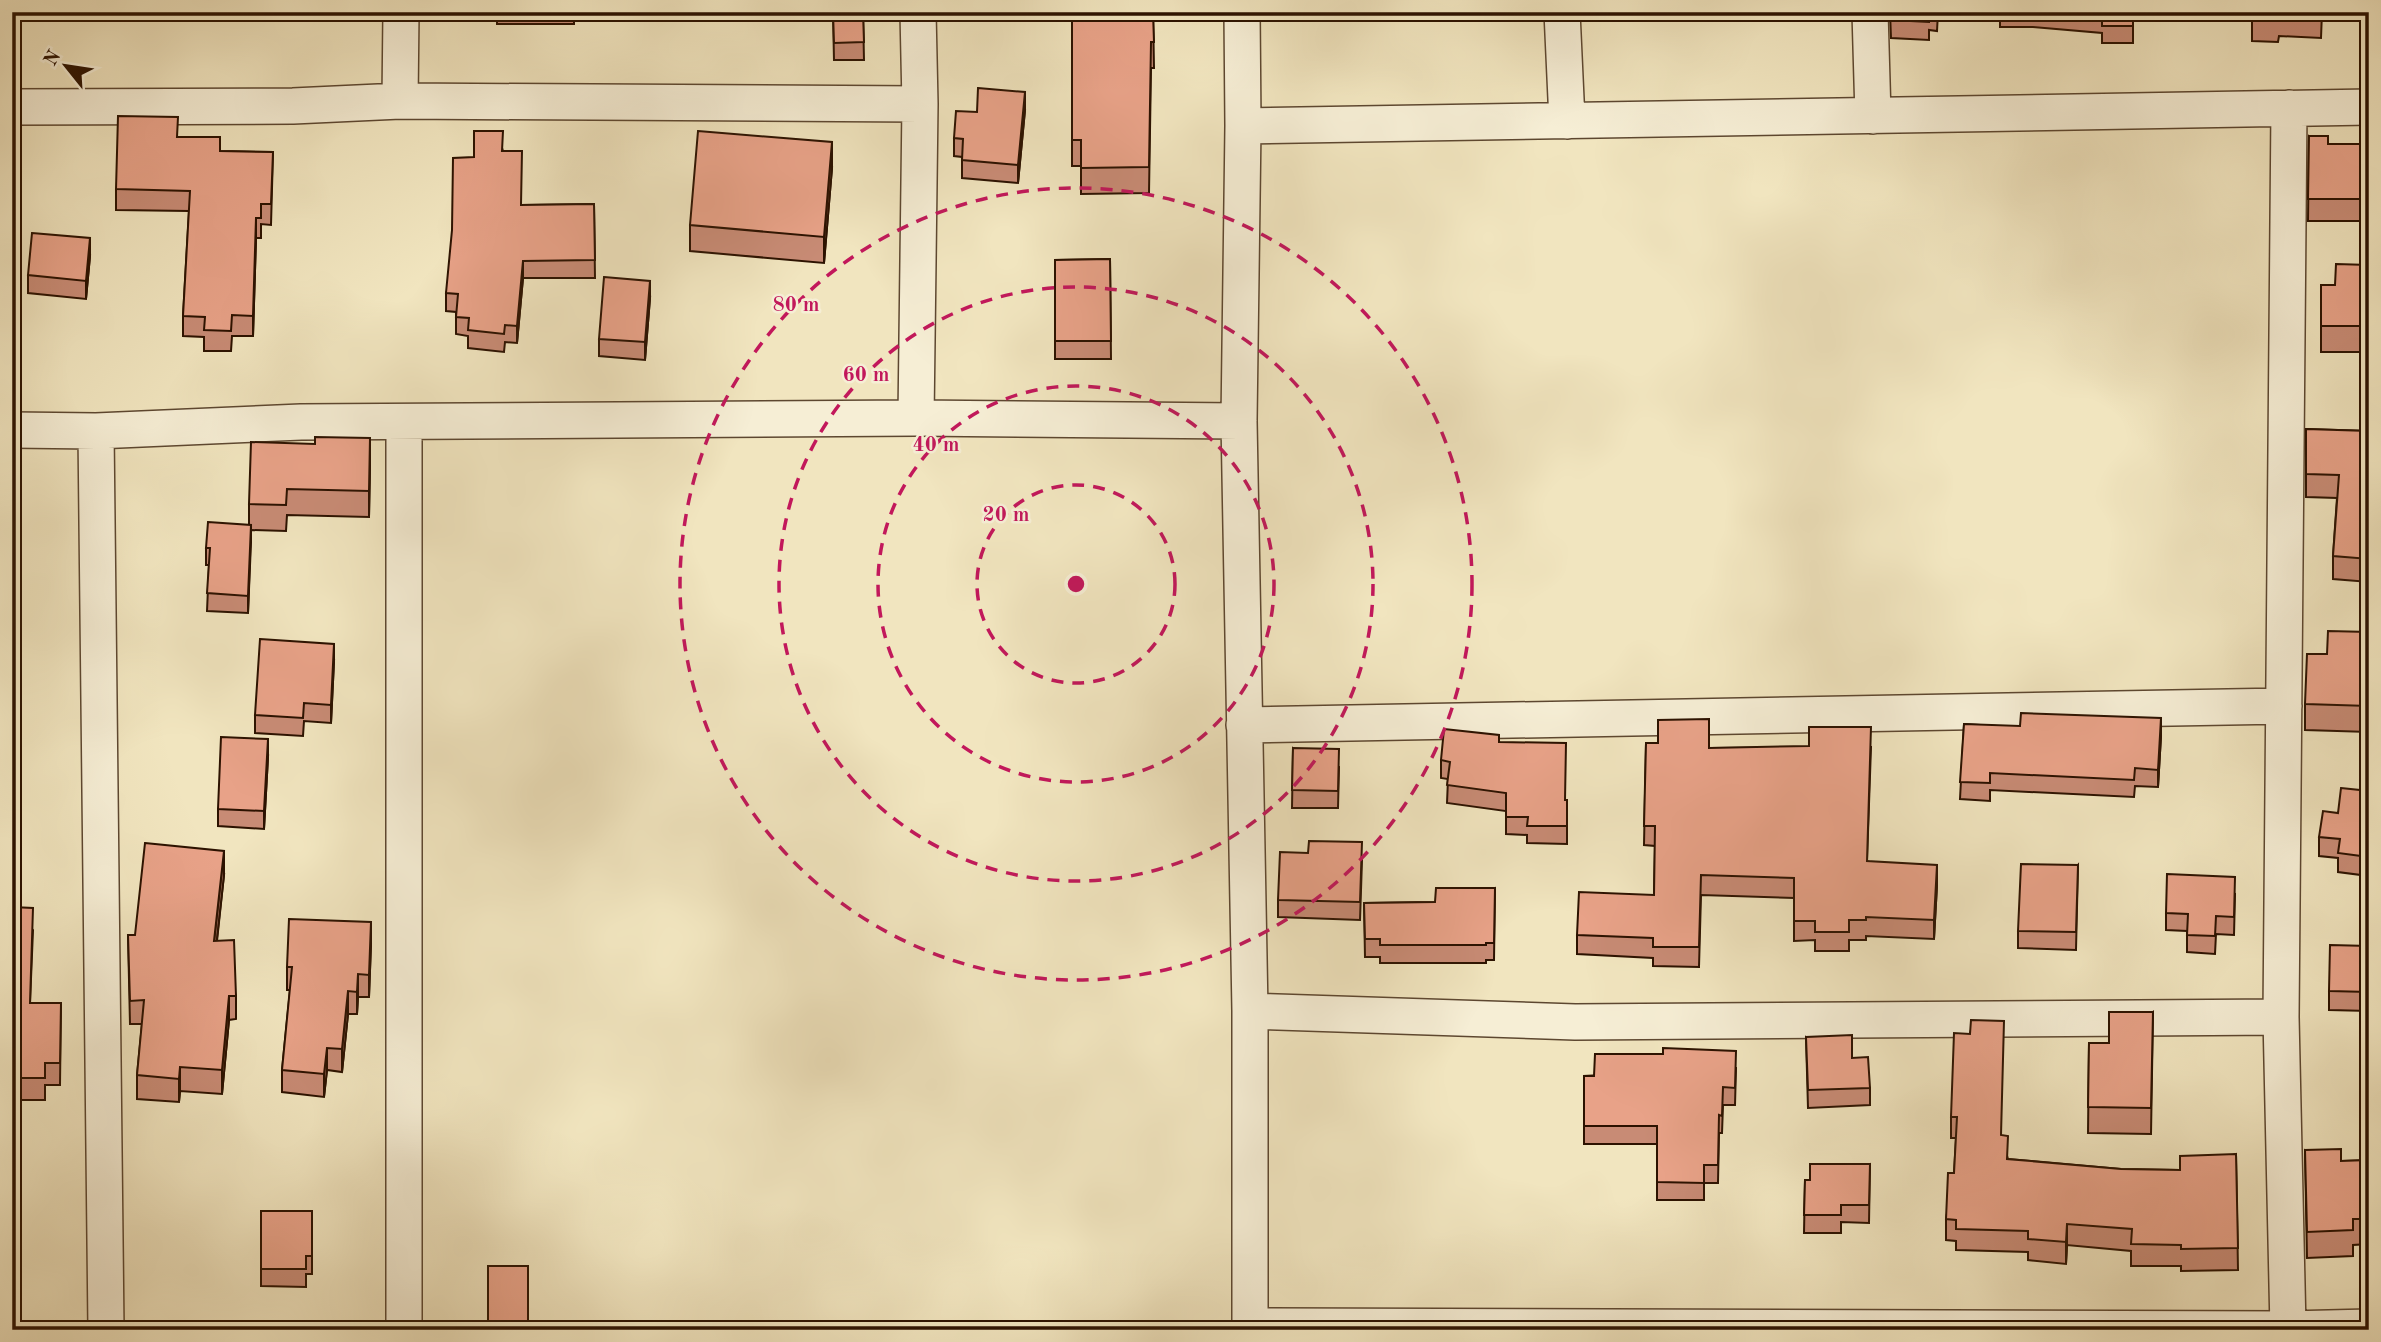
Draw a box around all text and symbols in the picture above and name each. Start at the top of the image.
north arrow [32,32,102,102]
text: N [42,47,66,70]
text: 80 m [772,295,820,316]
text: 60 m [842,365,890,386]
text: 40 m [912,435,960,456]
text: 20 m [982,505,1030,526]
centre of rings [1064,572,1088,596]

